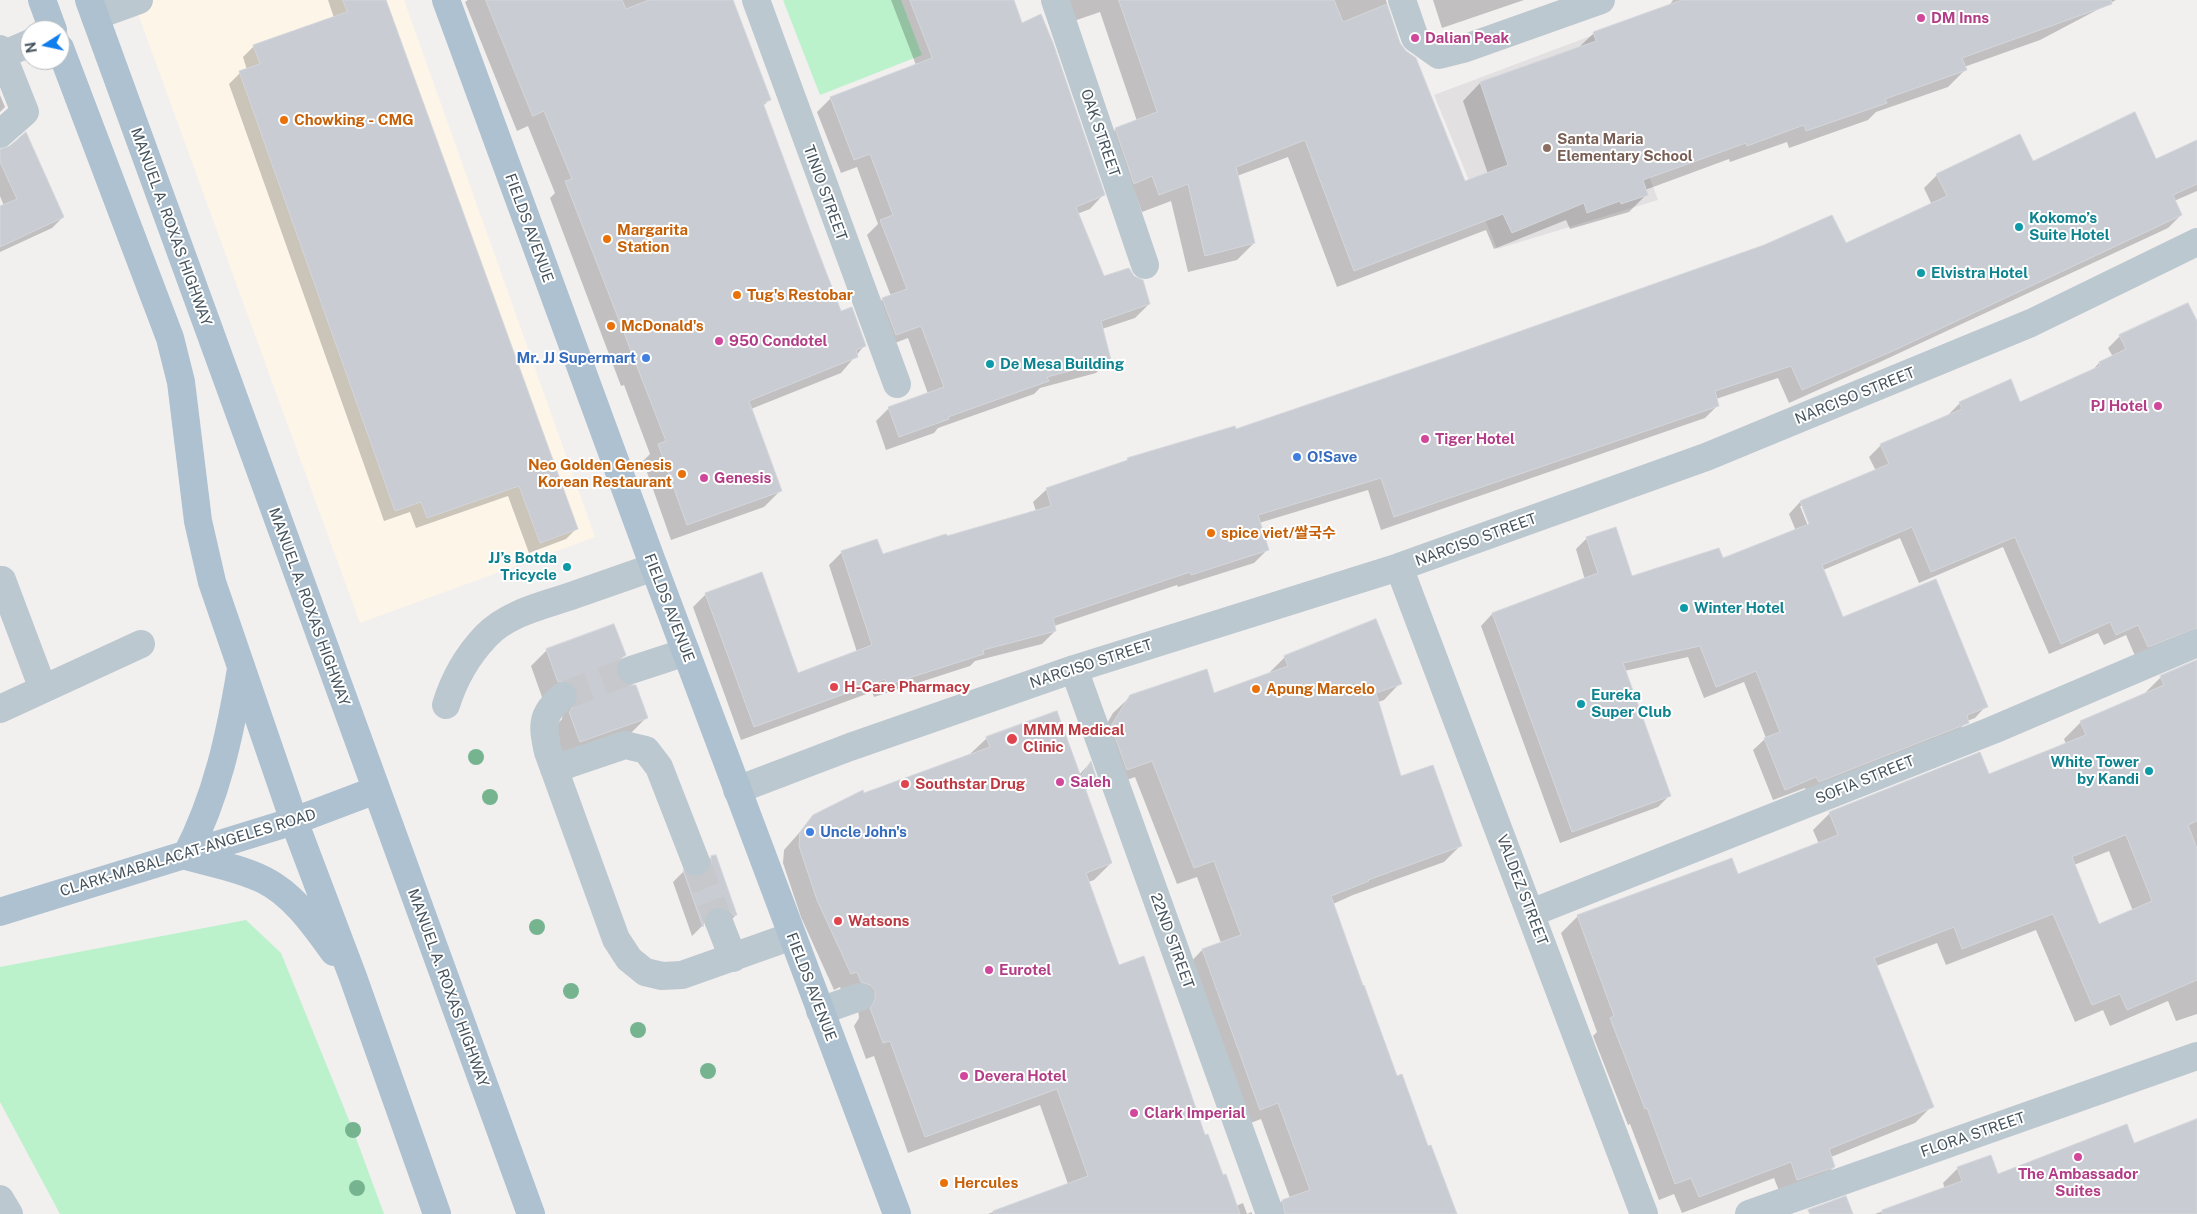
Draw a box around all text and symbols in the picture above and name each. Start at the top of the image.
place label: DM Inns [1931,9,1989,27]
marker: DM Inns [1915,12,1927,24]
north arrow [20,20,70,70]
place label: Dalian Peak [1425,29,1509,47]
marker: Dalian Peak [1409,32,1421,44]
text: N [22,41,40,54]
street label: OAK STREET [1077,87,1123,179]
place label: Chowking - CMG [294,111,414,129]
marker: Chowking - CMG [278,114,290,126]
street label: MANUEL A. ROXAS HIGHWAY [127,125,215,329]
place label: Santa Maria Elementary School [1557,130,1693,165]
marker: Santa Maria Elementary School [1541,142,1553,154]
street label: TINIO STREET [799,143,851,243]
street label: FIELDS AVENUE [501,171,557,285]
place label: Kokomo’s Suite Hotel [2029,209,2110,244]
place label: Margarita Station [617,221,688,256]
marker: Kokomo’s Suite Hotel [2013,221,2025,233]
marker: Margarita Station [601,233,613,245]
place label: Elvistra Hotel [1931,264,2028,282]
marker: Elvistra Hotel [1915,267,1927,279]
place label: Tug's Restobar [747,286,853,304]
marker: Tug's Restobar [731,289,743,301]
place label: McDonald's [621,317,704,335]
marker: McDonald's [605,320,617,332]
place label: 950 Condotel [729,332,827,350]
marker: 950 Condotel [713,335,725,347]
place label: Mr. JJ Supermart [516,349,636,367]
marker: Mr. JJ Supermart [640,352,652,364]
place label: De Mesa Building [1000,355,1124,373]
marker: De Mesa Building [984,358,996,370]
street label: NARCISO STREET [1792,364,1918,428]
place label: PJ Hotel [2090,397,2148,415]
marker: PJ Hotel [2152,400,2164,412]
place label: Tiger Hotel [1435,430,1515,448]
marker: Tiger Hotel [1419,433,1431,445]
place label: O!Save [1307,448,1357,466]
marker: O!Save [1291,451,1303,463]
place label: Neo Golden Genesis Korean Restaurant [528,456,672,491]
marker: Neo Golden Genesis Korean Restaurant [676,468,688,480]
place label: Genesis [714,469,771,487]
marker: Genesis [698,472,710,484]
street label: MANUEL A. ROXAS HIGHWAY [265,505,353,709]
street label: NARCISO STREET [1413,510,1539,570]
place label: spice viet/쌀국수 [1221,524,1336,542]
marker: spice viet/쌀국수 [1205,527,1217,539]
place label: JJ’s Botda Tricycle [488,549,557,584]
street label: FIELDS AVENUE [640,551,698,665]
marker: JJ’s Botda Tricycle [561,561,573,573]
place label: Winter Hotel [1694,599,1785,617]
marker: Winter Hotel [1678,602,1690,614]
street label: NARCISO STREET [1027,636,1155,692]
place label: H-Care Pharmacy [844,678,970,696]
place label: Apung Marcelo [1266,680,1375,698]
marker: H-Care Pharmacy [828,681,840,693]
marker: Apung Marcelo [1250,683,1262,695]
place label: Eureka Super Club [1591,686,1671,721]
marker: Eureka Super Club [1575,698,1587,710]
place label: MMM Medical Clinic [1023,721,1125,756]
marker: MMM Medical Clinic [1005,732,1019,746]
street label: SOFIA STREET [1813,752,1917,808]
place label: White Tower by Kandi [2051,753,2139,788]
marker: White Tower by Kandi [2143,765,2155,777]
place label: Saleh [1070,773,1111,791]
place label: Southstar Drug [915,775,1025,793]
marker: Saleh [1054,776,1066,788]
marker: Southstar Drug [899,778,911,790]
street label: CLARK-MABALACAT-ANGELES ROAD [58,805,318,901]
place label: Uncle John's [820,823,907,841]
marker: Uncle John's [804,826,816,838]
street label: VALDEZ STREET [1493,832,1551,948]
street label: MANUEL A. ROXAS HIGHWAY [404,886,492,1090]
street label: 22ND STREET [1146,891,1198,991]
place label: Watsons [848,912,909,930]
marker: Watsons [832,915,844,927]
street label: FIELDS AVENUE [782,930,840,1044]
place label: Eurotel [999,961,1051,979]
marker: Eurotel [983,964,995,976]
place label: Devera Hotel [974,1067,1067,1085]
marker: Devera Hotel [958,1070,970,1082]
place label: Clark Imperial [1144,1104,1246,1122]
marker: Clark Imperial [1128,1107,1140,1119]
street label: FLORA STREET [1918,1109,2028,1161]
marker: The Ambassador Suites [2072,1151,2084,1163]
place label: The Ambassador Suites [2018,1165,2138,1200]
place label: Hercules [954,1174,1018,1192]
marker: Hercules [938,1177,950,1189]

